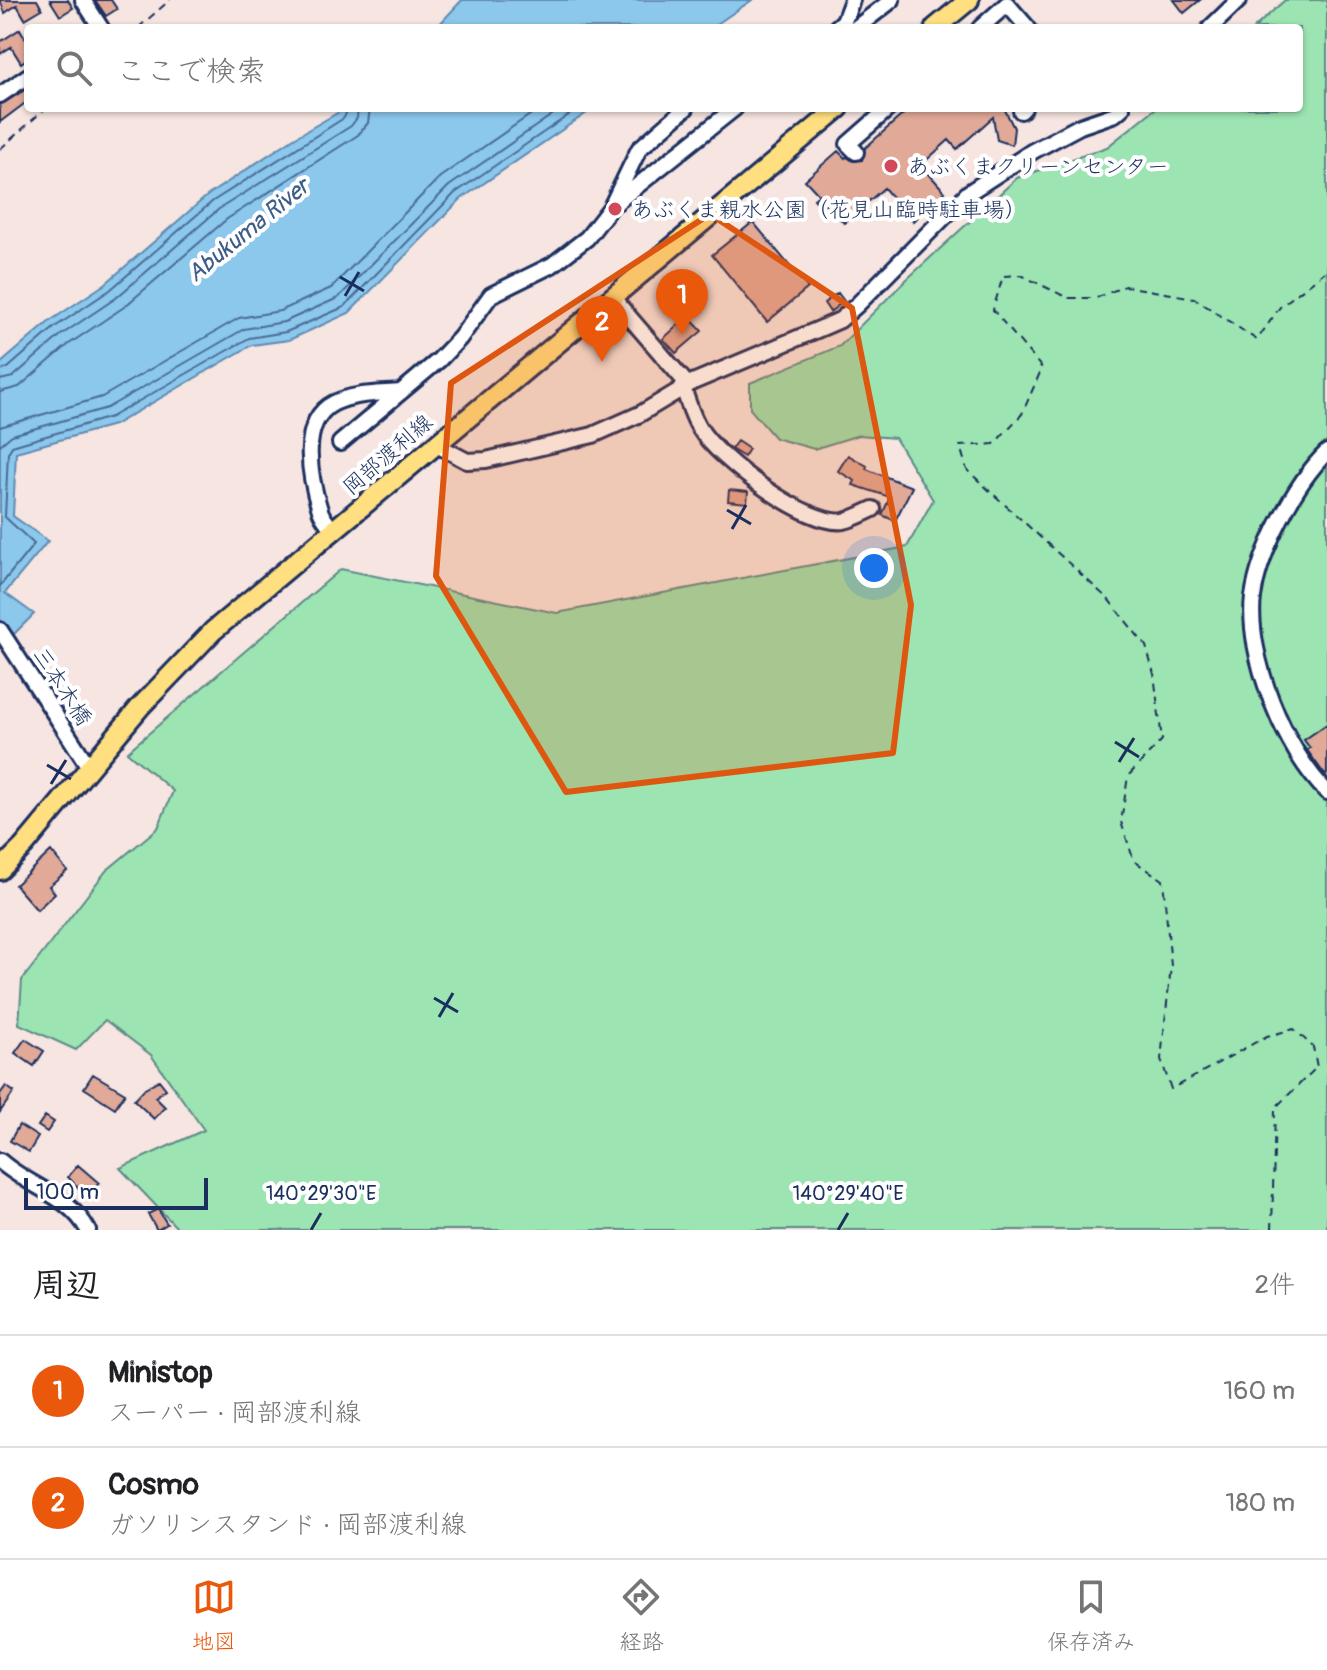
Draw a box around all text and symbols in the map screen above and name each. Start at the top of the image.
search box [24,24,1303,112]
icon: search [52,46,96,90]
text: ここで検索 [116,53,266,90]
place label: あぶくまクリーンセンター [907,153,1169,181]
marker: あぶくまクリーンセンター [882,157,900,175]
water label: Abukuma River [181,170,318,288]
place label: あぶくま親水公園（花見山臨時駐車場） [631,196,1027,224]
marker: あぶくま親水公園（花見山臨時駐車場） [606,200,624,218]
pin: 1 [656,269,708,335]
pin: 2 [576,296,628,362]
street label: 岡部渡利線 [337,408,438,501]
your location [854,548,894,588]
street label: 三本木橋 [26,642,98,731]
scale bar [24,1174,208,1210]
text: 100 m [36,1178,99,1206]
text: 140°29'30"E [266,1181,376,1206]
text: 140°29'40"E [792,1181,904,1206]
text: 周辺 [32,1264,100,1307]
text: 2件 [1254,1269,1295,1301]
text: Ministop [108,1354,213,1391]
text: 1 [53,1375,63,1407]
text: 160 m [1223,1375,1295,1407]
text: スーパー · 岡部渡利線 [108,1397,361,1429]
text: Cosmo [108,1466,199,1503]
text: 2 [51,1487,65,1519]
text: 180 m [1225,1487,1295,1519]
text: ガソリンスタンド · 岡部渡利線 [108,1509,466,1541]
tab: 地図 [192,1575,236,1656]
tab: 経路 [619,1575,663,1656]
tab: 保存済み [1047,1575,1135,1656]

